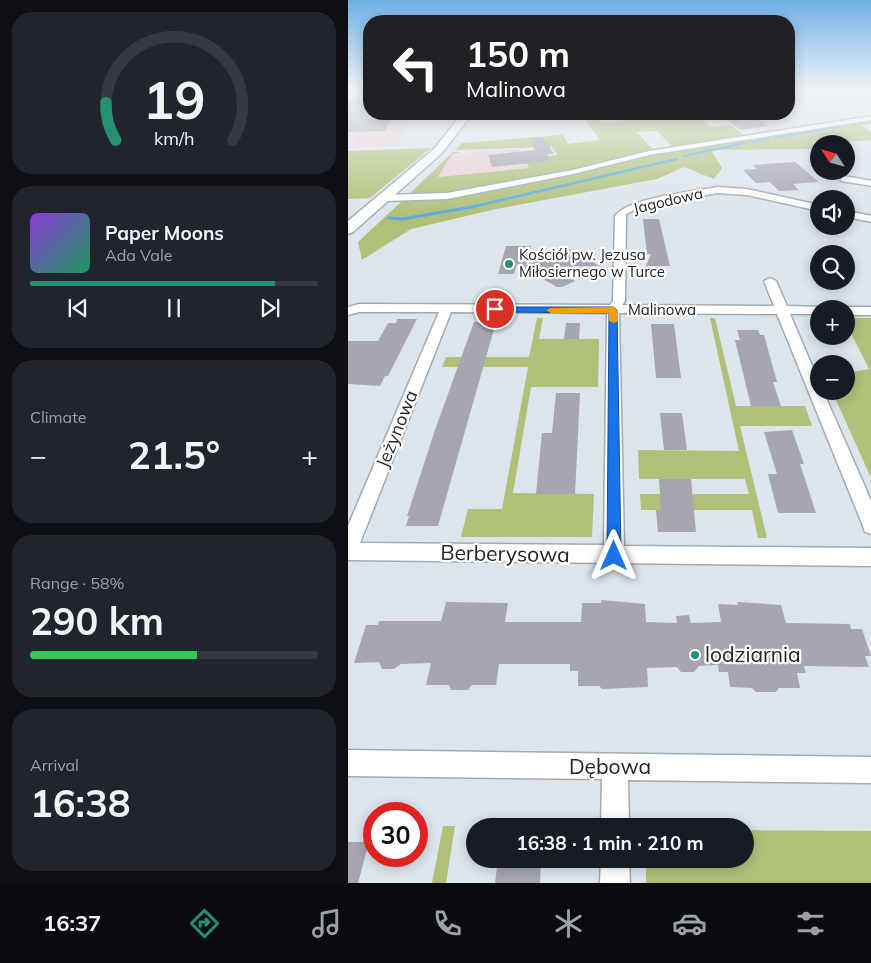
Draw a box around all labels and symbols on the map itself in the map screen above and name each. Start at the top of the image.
north arrow [810,135,856,180]
street label: Jagodowa [631,183,705,218]
place label: Kościół pw. Jezusa Miłosiernego w Turce [519,245,665,281]
marker: Kościół pw. Jezusa Miłosiernego w Turce [503,258,515,270]
pin [474,288,516,330]
street label: Malinowa [628,300,696,319]
street label: Jeżynowa [371,387,422,471]
position arrow [587,529,639,581]
street label: Berberysowa [440,539,570,567]
place label: lodziarnia [705,641,801,667]
marker: lodziarnia [689,649,701,661]
street label: Dębowa [569,753,651,779]
speed limit sign: 30 [363,802,428,867]

